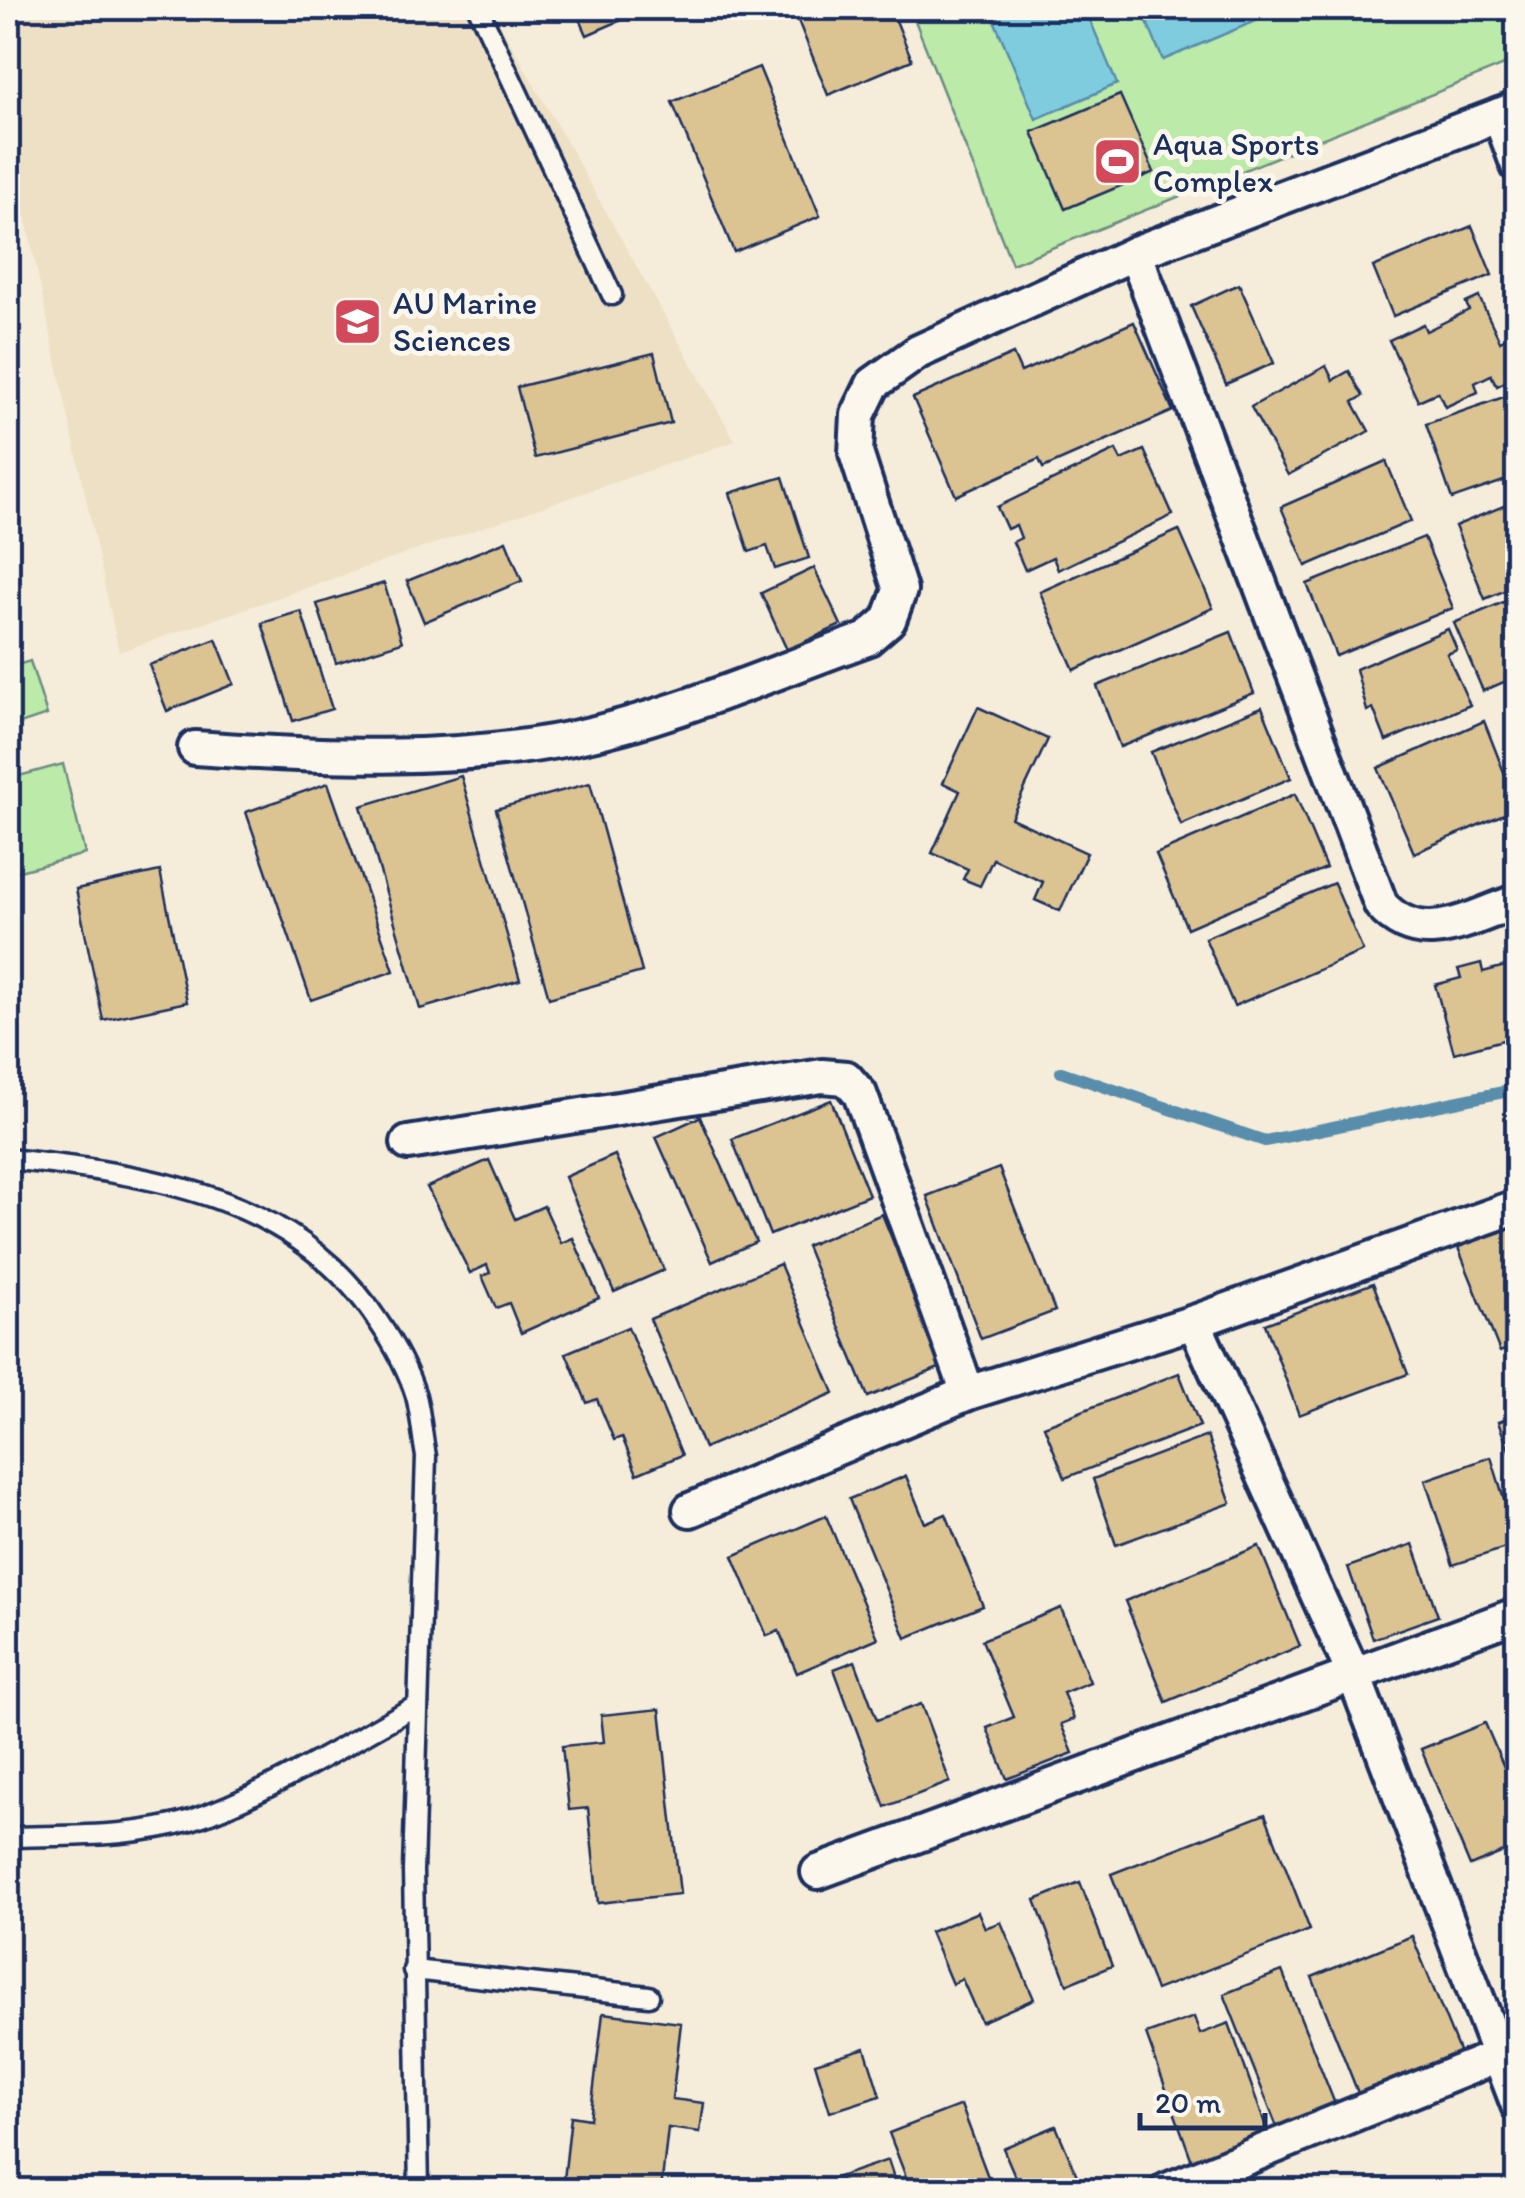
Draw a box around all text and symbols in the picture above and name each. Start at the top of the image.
place label: Aqua Sports Complex [1153,125,1320,200]
sports icon: Aqua Sports Complex [1092,136,1144,188]
place label: AU Marine Sciences [393,284,537,359]
school or university icon: AU Marine Sciences [332,295,384,347]
scale bar [1140,2068,1265,2130]
text: 20 m [1155,2084,1221,2121]

